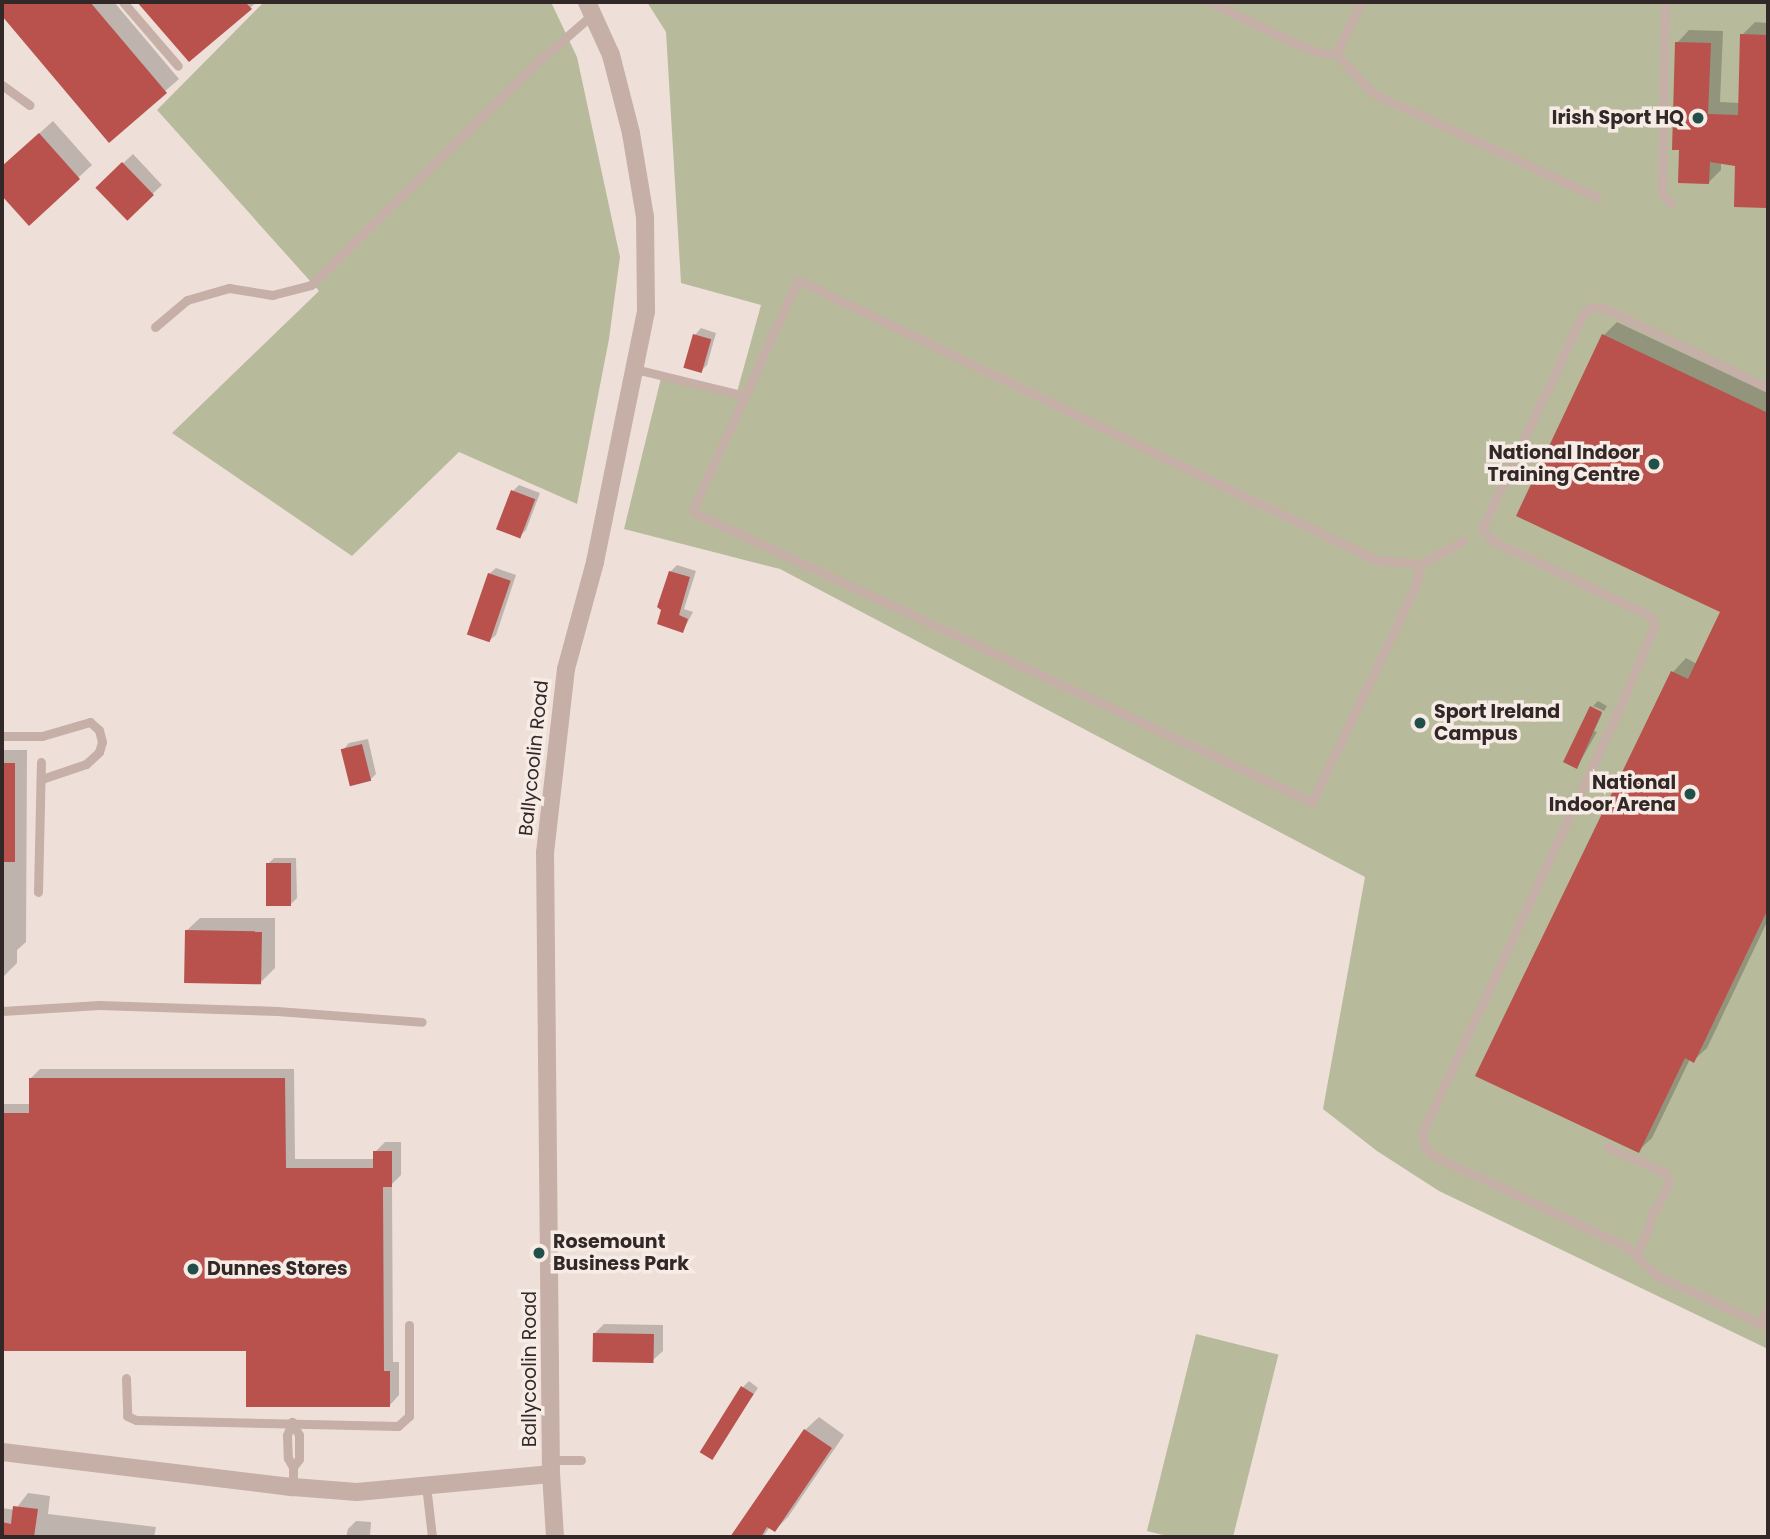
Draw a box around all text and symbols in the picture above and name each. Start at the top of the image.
place label: Irish Sport HQ [1552,107,1684,129]
marker: Irish Sport HQ [1690,110,1706,126]
place label: National Indoor Training Centre [1487,442,1640,486]
marker: National Indoor Training Centre [1646,456,1662,472]
street label: Ballycoolin Road [514,679,554,837]
place label: Sport Ireland Campus [1434,701,1560,745]
marker: Sport Ireland Campus [1412,715,1428,731]
place label: National Indoor Arena [1549,772,1676,816]
marker: National Indoor Arena [1682,786,1698,802]
place label: Rosemount Business Park [553,1231,689,1275]
marker: Rosemount Business Park [531,1245,547,1261]
place label: Dunnes Stores [207,1258,348,1280]
marker: Dunnes Stores [185,1261,201,1277]
street label: Ballycoolin Road [519,1291,541,1447]

